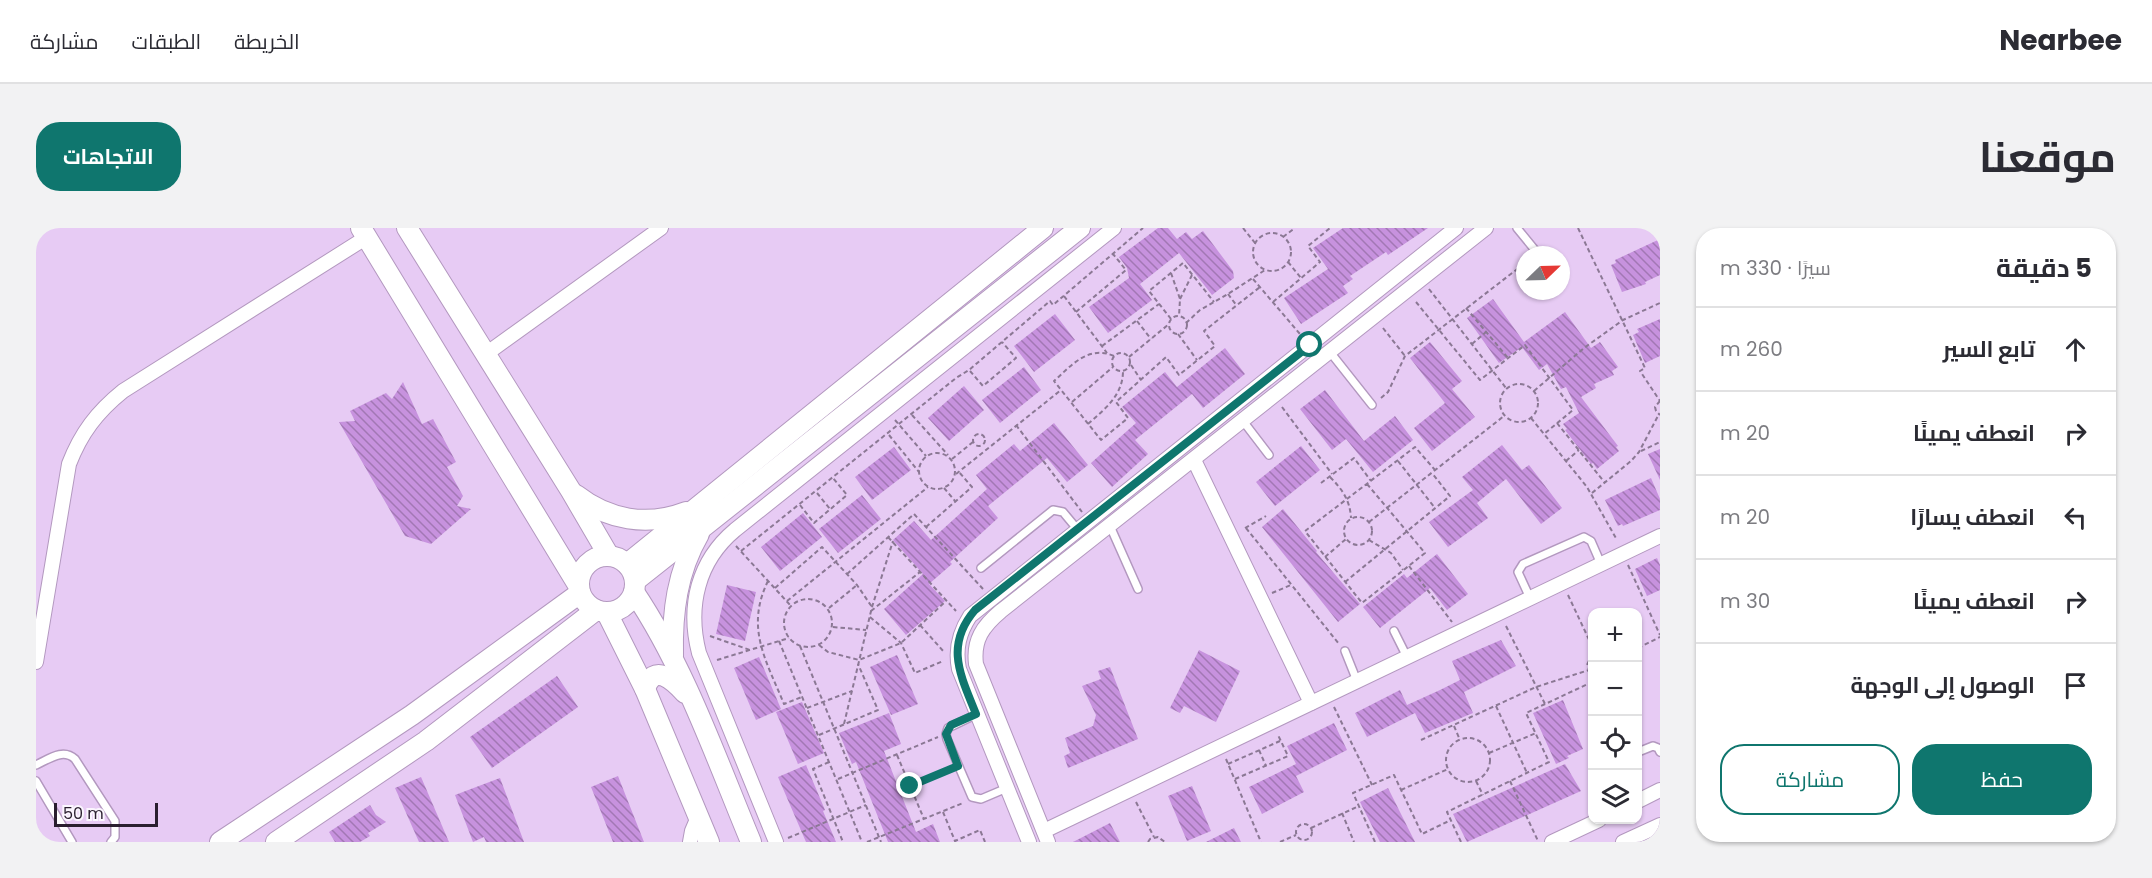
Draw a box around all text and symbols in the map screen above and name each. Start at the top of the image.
text: Nearbee [1999,21,2122,60]
text: مشاركة [30,27,99,56]
text: الطبقات [132,27,201,56]
text: الخريطة [234,27,300,56]
button: الاتجاهات [36,122,181,191]
text: موقعنا [1979,128,2116,187]
north arrow [1516,246,1570,300]
text: 5 دقيقة [1996,250,2092,286]
text: سيرًا · 330 m [1720,254,1831,282]
route start [1296,331,1322,357]
icon: ahead [2059,333,2092,366]
text: تابع السير [1943,334,2035,365]
text: 260 m [1720,335,1783,363]
icon: right [2059,417,2092,450]
text: انعطف يمينًا [1913,418,2035,449]
text: 20 m [1720,419,1770,447]
icon: left [2059,501,2092,534]
text: انعطف يسارًا [1910,502,2035,533]
text: 20 m [1720,503,1770,531]
icon: right [2059,585,2092,618]
text: انعطف يمينًا [1913,586,2035,617]
text: 30 m [1720,587,1770,615]
map controls [1588,608,1642,824]
button: + [1588,608,1642,662]
button: − [1588,662,1642,716]
icon: arrive [2059,669,2092,702]
text: الوصول إلى الوجهة [1850,670,2035,701]
button: locate [1588,716,1642,770]
button: مشاركة [1720,744,1900,815]
button: حفظ [1912,744,2092,815]
button: layers [1588,770,1642,824]
route end [896,772,922,798]
scale bar [54,800,158,828]
text: 50 m [63,802,104,825]

